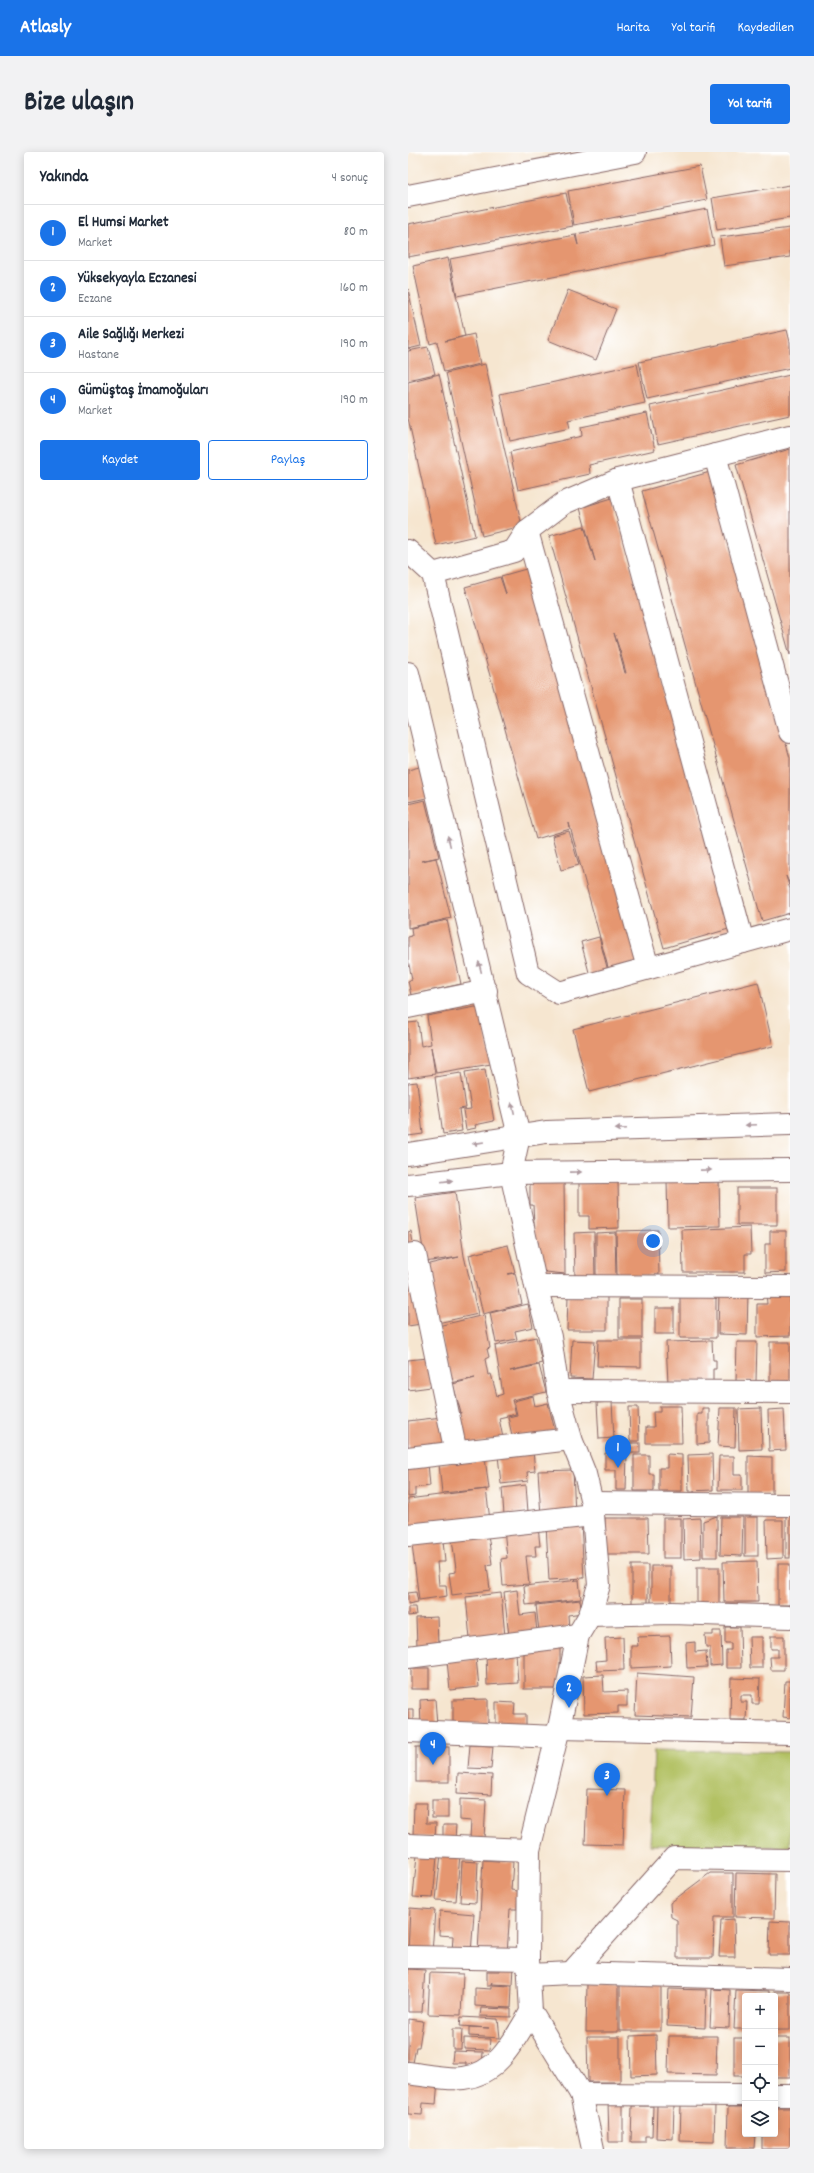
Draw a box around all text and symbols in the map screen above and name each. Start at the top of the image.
text: Atlasly [20,15,71,42]
text: Harita [616,18,650,38]
text: Yol tarifi [672,18,715,38]
text: Kaydedilen [737,18,794,38]
text: Bize ulaşın [24,84,134,124]
button: Yol tarifi [710,84,790,124]
text: Yakında [40,166,88,190]
text: 4 sonuç [332,169,368,188]
text: El Humsi Market [78,212,168,234]
text: 1 [52,223,54,242]
text: 80 m [344,223,368,242]
text: Market [78,234,112,253]
text: Yüksekyayla Eczanesi [78,268,197,290]
text: 2 [50,279,56,298]
text: 160 m [340,279,368,298]
text: Eczane [78,290,112,309]
text: Aile Sağlığı Merkezi [78,324,184,346]
text: 3 [50,335,56,354]
text: 190 m [340,335,368,354]
text: Hastane [78,346,119,365]
text: Gümüştaş İmamoğuları [78,380,208,402]
text: 4 [50,391,56,410]
text: 190 m [340,391,368,410]
text: Market [78,402,112,421]
button: Kaydet [40,440,200,480]
button: Paylaş [208,440,368,480]
one-way arrow [446,835,452,847]
one-way arrow [477,961,483,973]
one-way arrow [509,1101,515,1114]
one-way arrow [744,1122,757,1128]
one-way arrow [615,1126,627,1133]
one-way arrow [472,1140,484,1146]
one-way arrow [700,1167,713,1173]
one-way arrow [570,1169,583,1175]
one-way arrow [441,1178,453,1184]
your location [643,1231,663,1251]
pin: 1 [605,1435,631,1468]
pin: 2 [556,1675,582,1708]
pin: 4 [420,1732,446,1765]
pin: 3 [594,1763,620,1796]
map controls [742,1993,778,2137]
button: + [742,1993,778,2029]
button: − [742,2029,778,2065]
button: locate [742,2065,778,2101]
button: layers [742,2101,778,2137]

